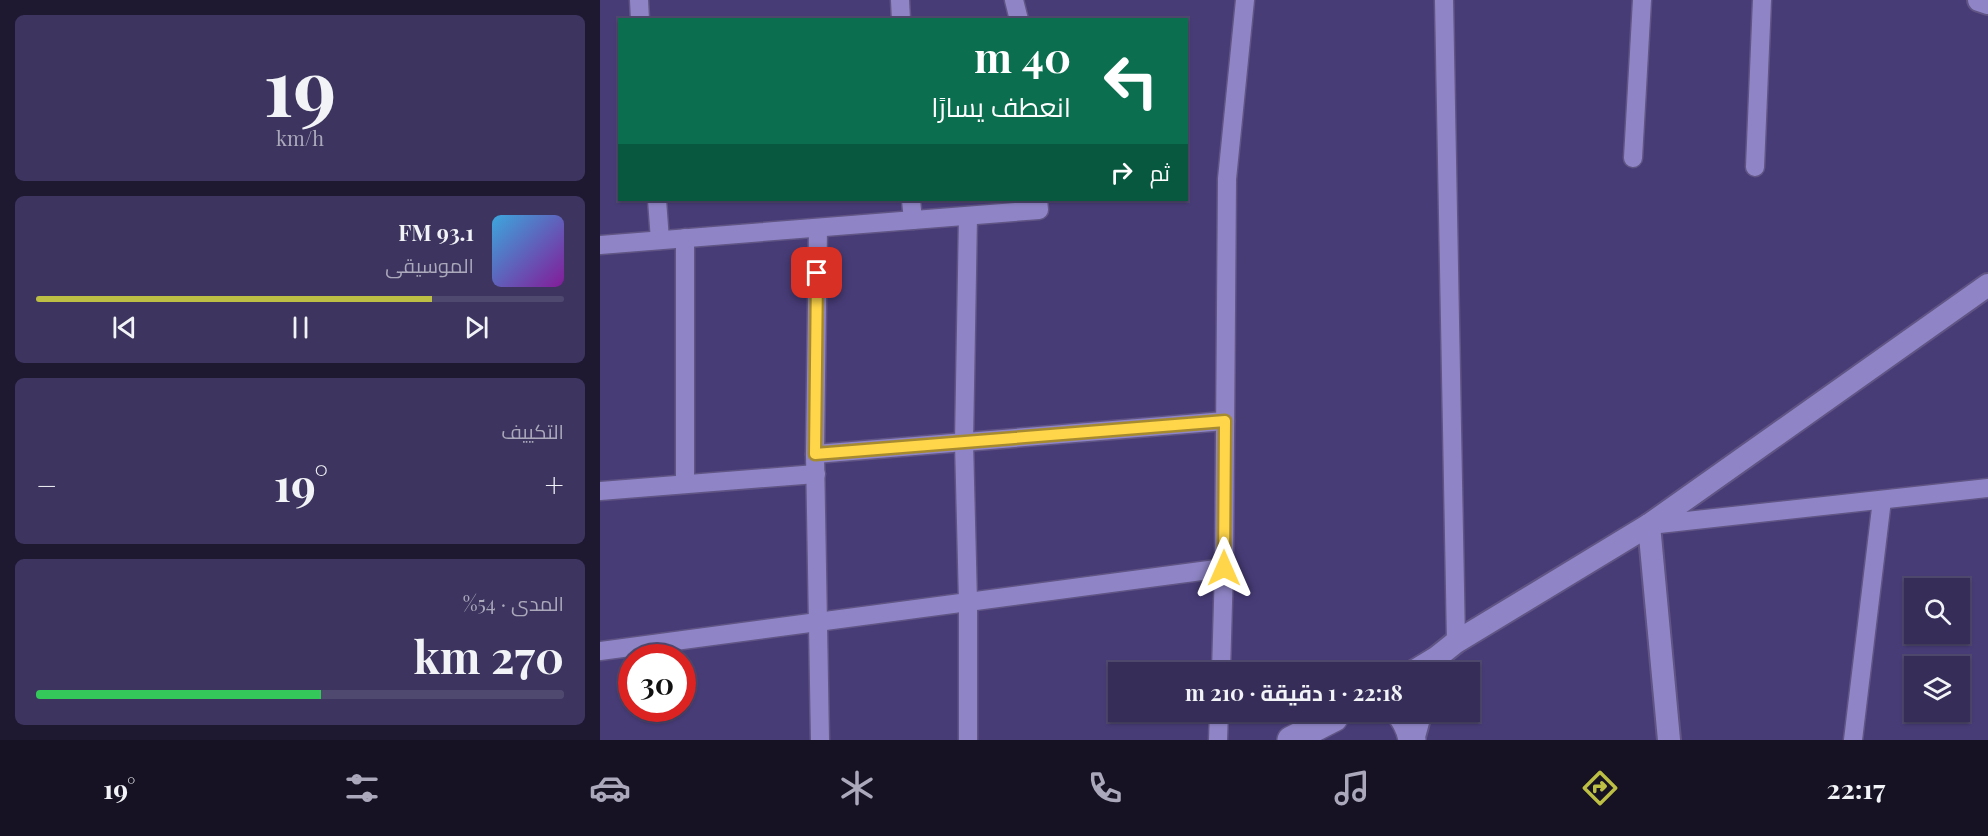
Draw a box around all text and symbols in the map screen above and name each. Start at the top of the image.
text: 40 m [974,28,1071,84]
text: 19 [264,33,337,137]
icon: left [1092,42,1170,120]
text: انعطف يسارًا [931,88,1071,124]
text: km/h [276,124,324,151]
icon: right [1105,156,1138,189]
text: ثم [1150,157,1170,187]
text: 93.1 FM [398,217,474,247]
pin [791,247,842,298]
text: الموسيقى [385,251,474,278]
icon: arrive [800,256,833,289]
icon: previous [108,311,141,344]
icon: pause [284,311,317,344]
icon: next [460,311,493,344]
text: التكييف [501,417,564,444]
text: 19° [274,453,328,513]
text: − [36,462,57,506]
text: + [545,462,564,506]
position arrow [1192,536,1256,600]
map controls [1904,578,1970,722]
button: search [1904,578,1970,644]
text: المدى · 54% [463,589,564,616]
text: 270 km [413,625,564,685]
speed limit sign: 30 [618,644,696,722]
button: layers [1904,656,1970,722]
text: 22:18 · 1 دقيقة · 210 m [1185,677,1403,707]
icon: filters [341,767,383,809]
icon: car [589,767,631,809]
icon: climate [836,767,878,809]
icon: phone [1084,767,1126,809]
icon: music [1331,767,1373,809]
icon: directions [1579,767,1621,809]
text: 19° [103,770,135,806]
text: 22:17 [1827,770,1885,806]

